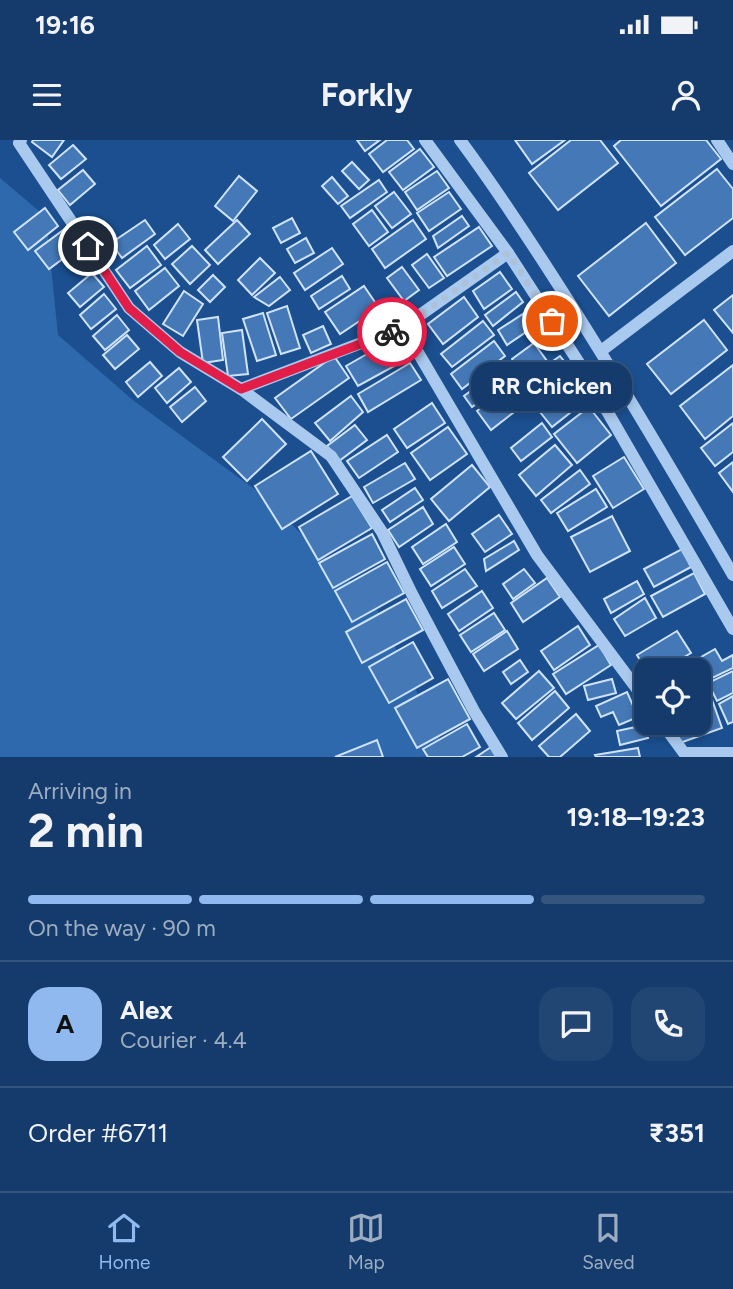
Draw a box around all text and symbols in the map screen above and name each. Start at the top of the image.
text: 19:16 [35,9,95,41]
icon: menu [28,76,66,114]
text: Forkly [321,76,412,114]
icon: person [667,76,705,114]
pin [58,216,118,276]
icon: home [69,227,107,265]
pin [522,291,582,351]
courier [357,297,427,367]
icon: bag [533,302,571,340]
icon: bike [373,313,411,351]
callout: RR Chicken [472,363,632,412]
text: RR Chicken [491,372,612,400]
map controls [634,658,711,735]
button: locate [634,658,711,735]
text: Arriving in [28,777,132,805]
text: 19:18–19:23 [567,801,705,833]
text: 2 min [28,803,144,859]
text: On the way · 90 m [28,914,216,942]
button: chat [539,987,613,1061]
button: phone [631,987,705,1061]
text: Alex [120,994,173,1026]
text: A [56,1008,74,1040]
text: Courier · 4.4 [120,1026,247,1054]
text: Order #6711 [28,1117,168,1149]
text: ₹351 [649,1117,705,1149]
tab: Home [98,1209,150,1274]
tab: Map [347,1209,385,1274]
tab: Saved [582,1209,635,1274]

